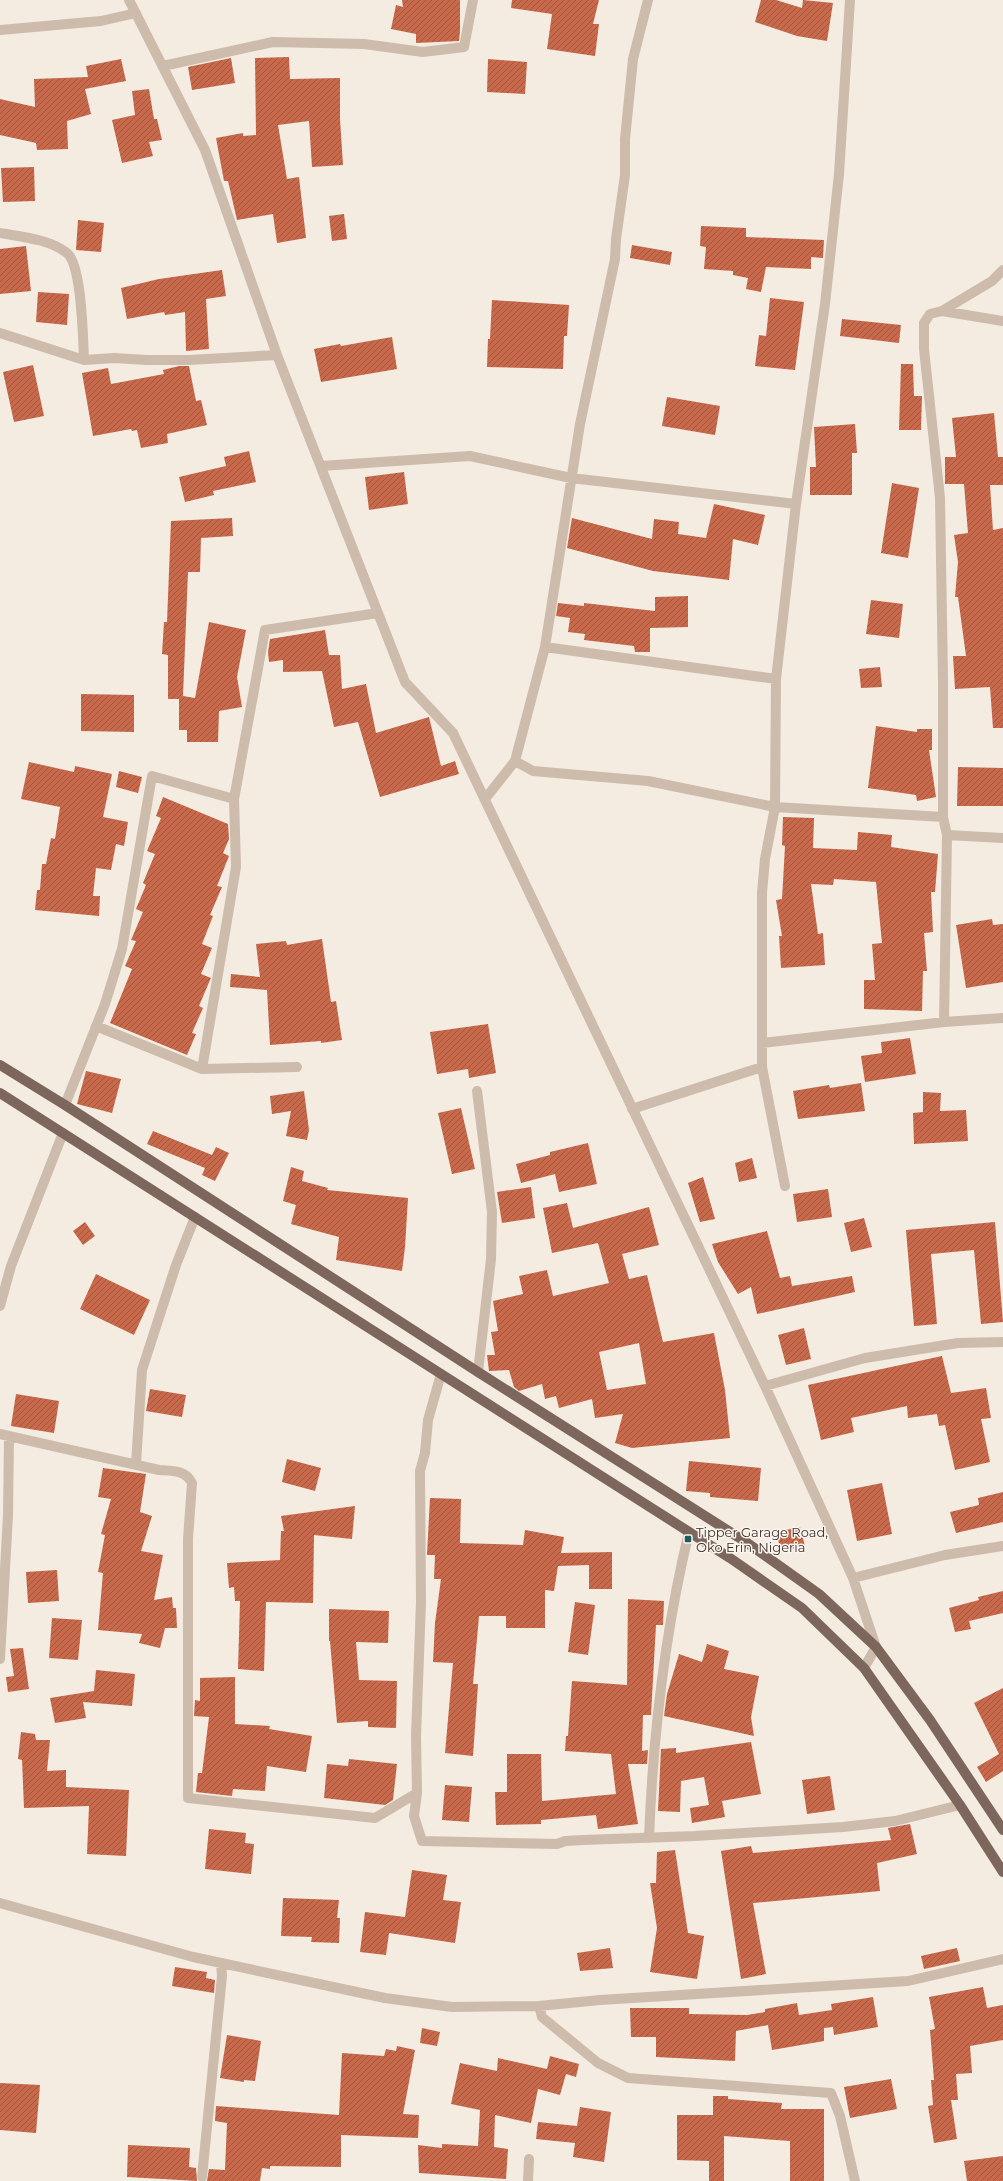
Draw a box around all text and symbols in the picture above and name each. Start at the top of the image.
place label: Tipper Garage Road, Oko Erin, Nigeria [696,1524,828,1555]
marker: Tipper Garage Road, Oko Erin, Nigeria [683,1534,693,1544]

